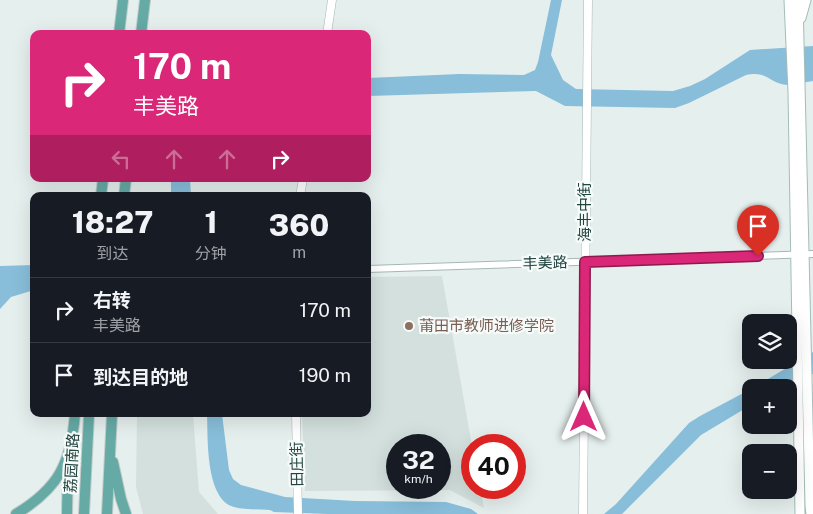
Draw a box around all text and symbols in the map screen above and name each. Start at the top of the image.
text: 170 m [133,46,231,87]
icon: right [50,50,115,115]
text: 丰美路 [133,93,199,119]
icon: left [107,145,135,173]
icon: ahead [160,145,188,173]
icon: ahead [213,145,241,173]
icon: right [266,145,294,173]
street label: 海丰中街 [576,182,593,242]
text: 18:27 [72,204,153,240]
text: 1 [205,204,218,240]
pin [737,205,779,256]
text: 360 [269,207,329,243]
icon: arrive [744,212,772,240]
text: m [292,243,306,262]
text: 到达 [97,244,129,263]
text: 分钟 [195,244,227,263]
street label: 丰美路 [522,253,568,272]
text: 右转 [93,289,131,311]
icon: right [50,296,78,324]
text: 170 m [300,299,351,321]
map controls [742,314,797,499]
button: layers [742,314,797,369]
text: 丰美路 [93,316,141,335]
place label: 莆田市教师进修学院 [419,317,554,334]
marker: 莆田市教师进修学院 [403,320,415,332]
icon: arrive [50,361,78,389]
text: 190 m [299,364,351,386]
text: 到达目的地 [93,366,188,388]
button: + [742,379,797,434]
position arrow [557,390,609,442]
street label: 荔园南路 [61,433,82,493]
speed limit sign: 40 [461,434,526,499]
street label: 田庄街 [288,441,305,487]
button: − [742,444,797,499]
text: 32 [402,445,435,475]
text: km/h [404,472,433,486]

